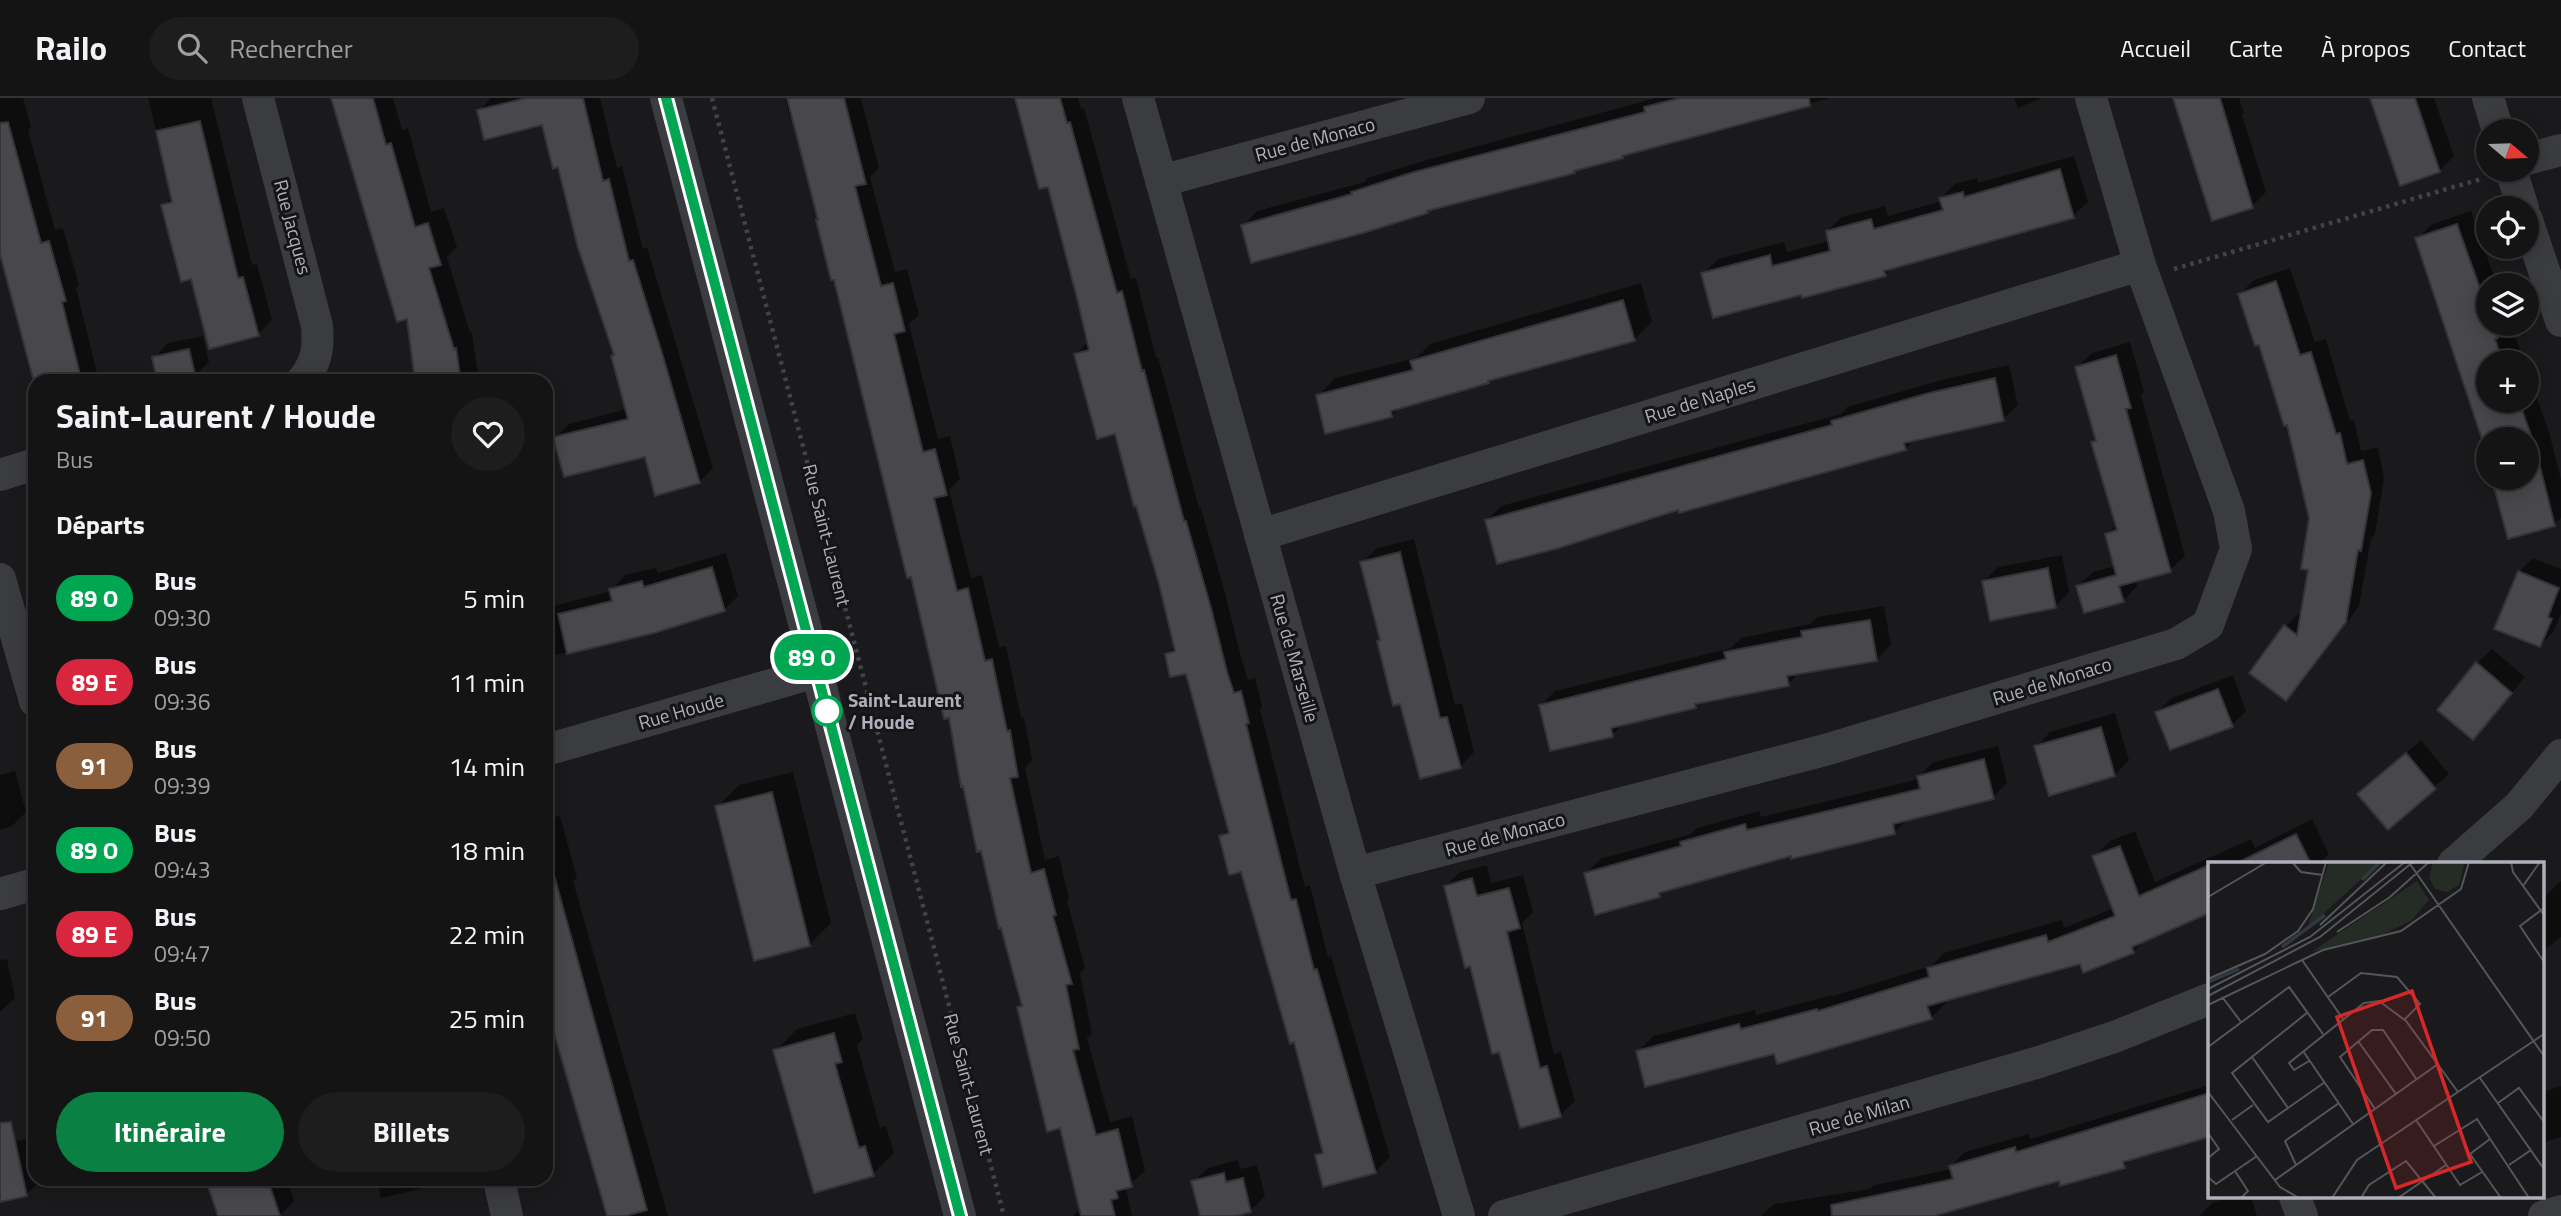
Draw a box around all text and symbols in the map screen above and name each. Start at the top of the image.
search box [149,17,639,80]
text: Railo [35,23,107,73]
icon: search [173,29,211,67]
text: Rechercher [229,29,353,68]
text: Accueil [2120,30,2191,66]
text: Carte [2229,30,2283,66]
text: À propos [2321,30,2410,66]
text: Contact [2448,30,2526,66]
street label: Rue de Monaco [1252,109,1378,168]
north arrow [2476,119,2539,182]
map controls [2476,119,2539,490]
street label: Rue Jacques [267,176,320,278]
button: locate [2476,196,2539,259]
button: layers [2476,273,2539,336]
button: + [2476,350,2539,413]
street label: Rue de Naples [1641,369,1759,430]
text: Saint-Laurent / Houde [56,391,376,441]
button: heart [451,397,525,471]
button: − [2476,427,2539,490]
text: Bus [56,442,93,477]
street label: Rue Saint-Laurent [796,461,859,609]
text: Départs [56,505,145,544]
text: Bus [154,561,196,600]
text: 5 min [463,579,525,618]
text: 89 O [71,580,118,616]
street label: Rue de Marseille [1263,590,1328,725]
text: 09:30 [154,600,211,635]
line badge: 89 O [763,634,861,680]
text: 89 O [788,639,836,675]
text: Bus [154,645,196,684]
street label: Rue de Monaco [1989,649,2115,712]
text: 11 min [449,663,525,702]
text: 89 E [72,664,117,700]
text: 09:36 [154,684,211,719]
street label: Rue Houde [635,684,727,737]
place label: Saint-Laurent / Houde [848,685,962,736]
marker: Saint-Laurent / Houde [812,696,842,726]
text: Bus [154,729,196,768]
text: 14 min [449,747,525,786]
text: 91 [81,748,108,784]
text: 09:39 [154,768,211,803]
street label: Rue de Monaco [1442,804,1568,863]
text: Bus [154,813,196,852]
text: 18 min [449,831,525,870]
text: 89 O [71,832,118,868]
text: 09:43 [154,852,211,887]
inset map [2208,862,2544,1198]
text: Bus [154,897,196,936]
text: 22 min [449,915,525,954]
text: 89 E [72,916,117,952]
text: 09:47 [154,936,211,971]
text: Bus [154,981,196,1020]
text: 25 min [449,999,525,1038]
text: 91 [81,1000,108,1036]
street label: Rue Saint-Laurent [937,1010,1002,1158]
text: 09:50 [154,1020,211,1055]
street label: Rue de Milan [1805,1086,1913,1143]
button: Itinéraire [56,1092,284,1172]
button: Billets [298,1092,525,1172]

